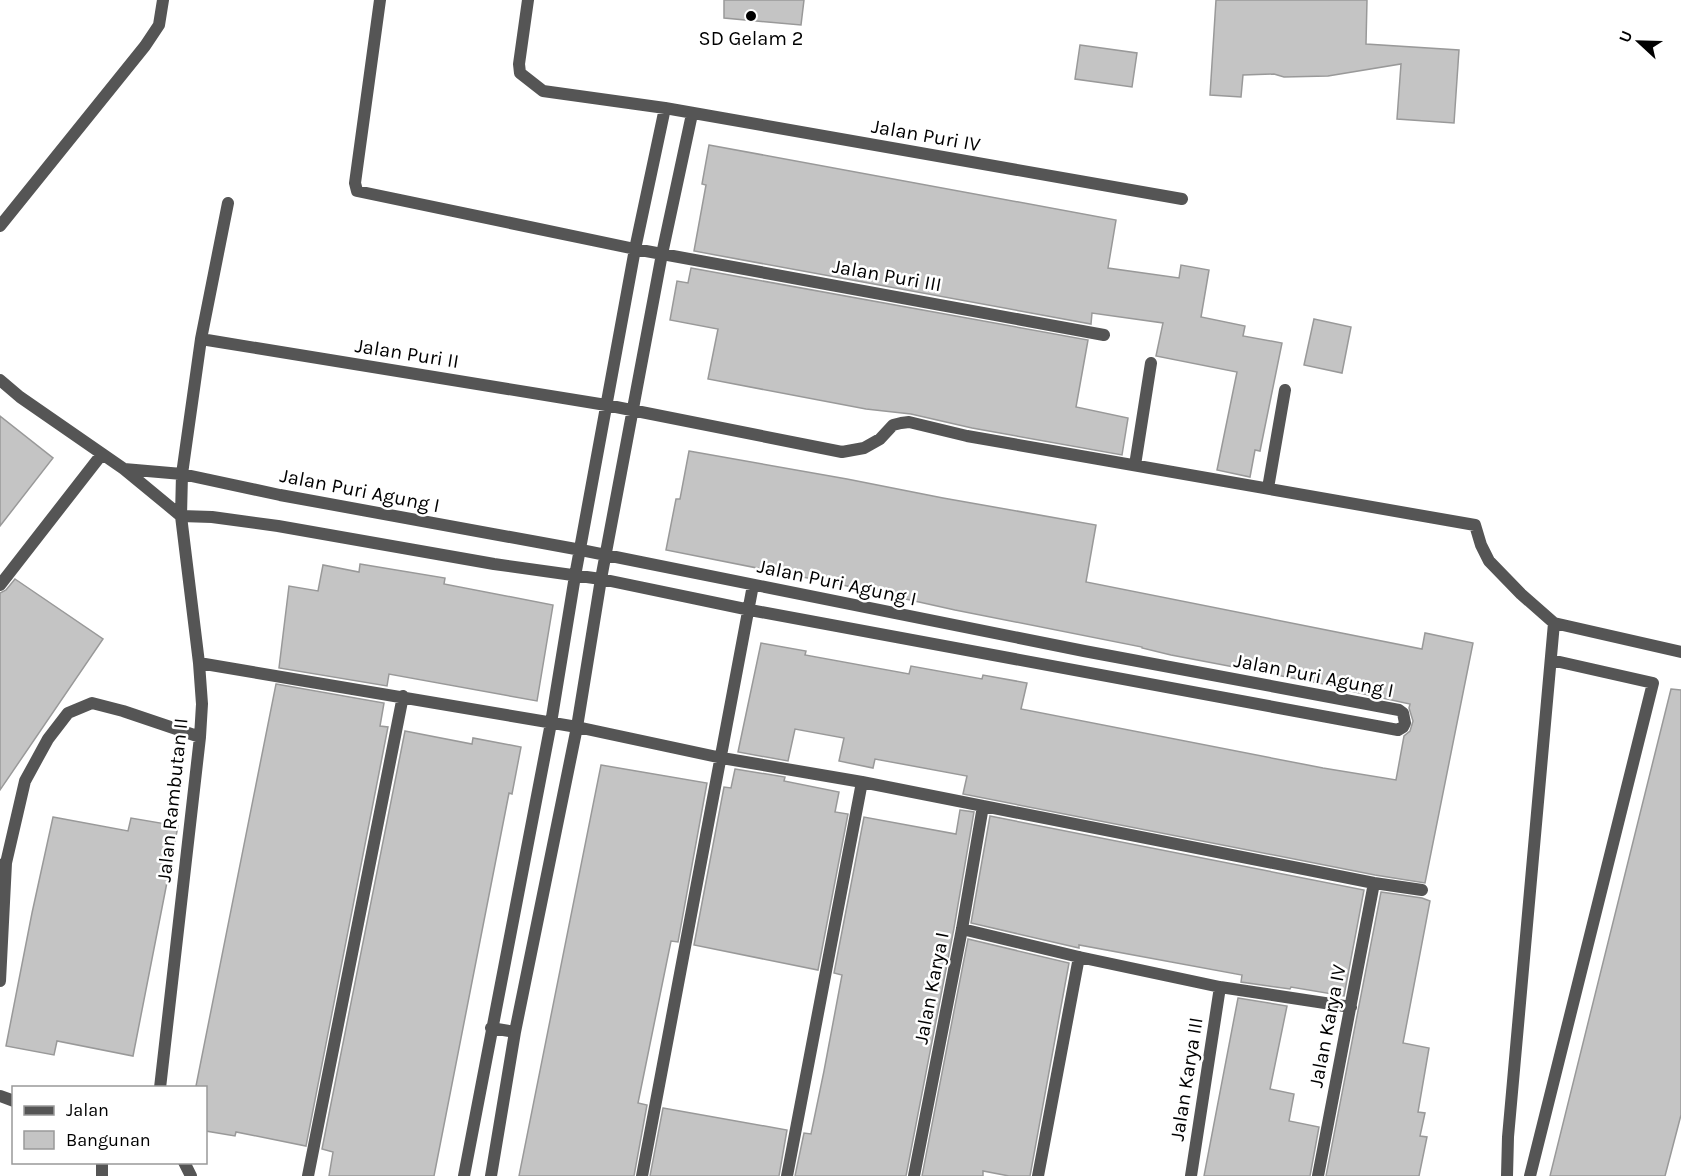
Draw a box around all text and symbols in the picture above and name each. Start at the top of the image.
marker: SD Gelam 2 [744,9,758,23]
north arrow [1609,12,1669,72]
place label: SD Gelam 2 [699,27,803,50]
text: U [1615,28,1636,45]
street label: Jalan Puri IV [870,115,982,156]
street label: Jalan Puri III [831,255,943,296]
street label: Jalan Puri II [353,334,460,373]
street label: Jalan Puri Agung I [278,464,442,517]
street label: Jalan Puri Agung I [755,554,919,611]
street label: Jalan Puri Agung I [1232,649,1396,702]
street label: Jalan Rambutan II [152,717,193,883]
street label: Jalan Karya I [909,930,954,1046]
street label: Jalan Karya IV [1304,963,1351,1090]
street label: Jalan Karya III [1165,1016,1208,1142]
legend [12,1086,207,1164]
text: Jalan [66,1099,109,1121]
text: Bangunan [66,1129,151,1151]

